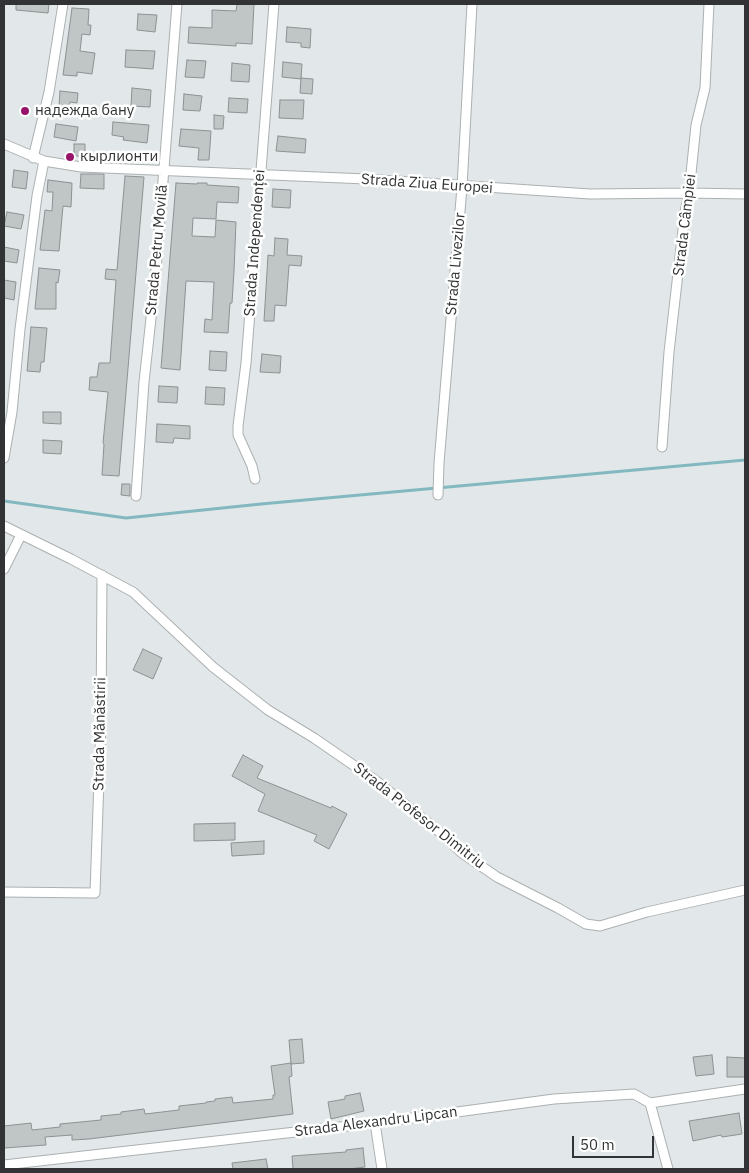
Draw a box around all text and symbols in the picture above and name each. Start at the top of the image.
place label: надежда бану [35,102,134,120]
marker: надежда бану [19,105,31,117]
place label: кырлионти [80,148,158,166]
marker: кырлионти [64,151,76,163]
street label: Strada Independenței [241,169,269,317]
street label: Strada Ziua Europei [361,170,493,198]
street label: Strada Câmpiei [670,173,700,277]
street label: Strada Petru Movilă [142,184,172,316]
street label: Strada Livezilor [443,212,469,316]
street label: Strada Mănăstirii [90,677,110,791]
street label: Strada Profesor Dimitriu [350,759,488,873]
street label: Strada Alexandru Lipcan [294,1103,458,1141]
scale bar [574,1126,656,1158]
text: 50 m [580,1135,615,1154]

